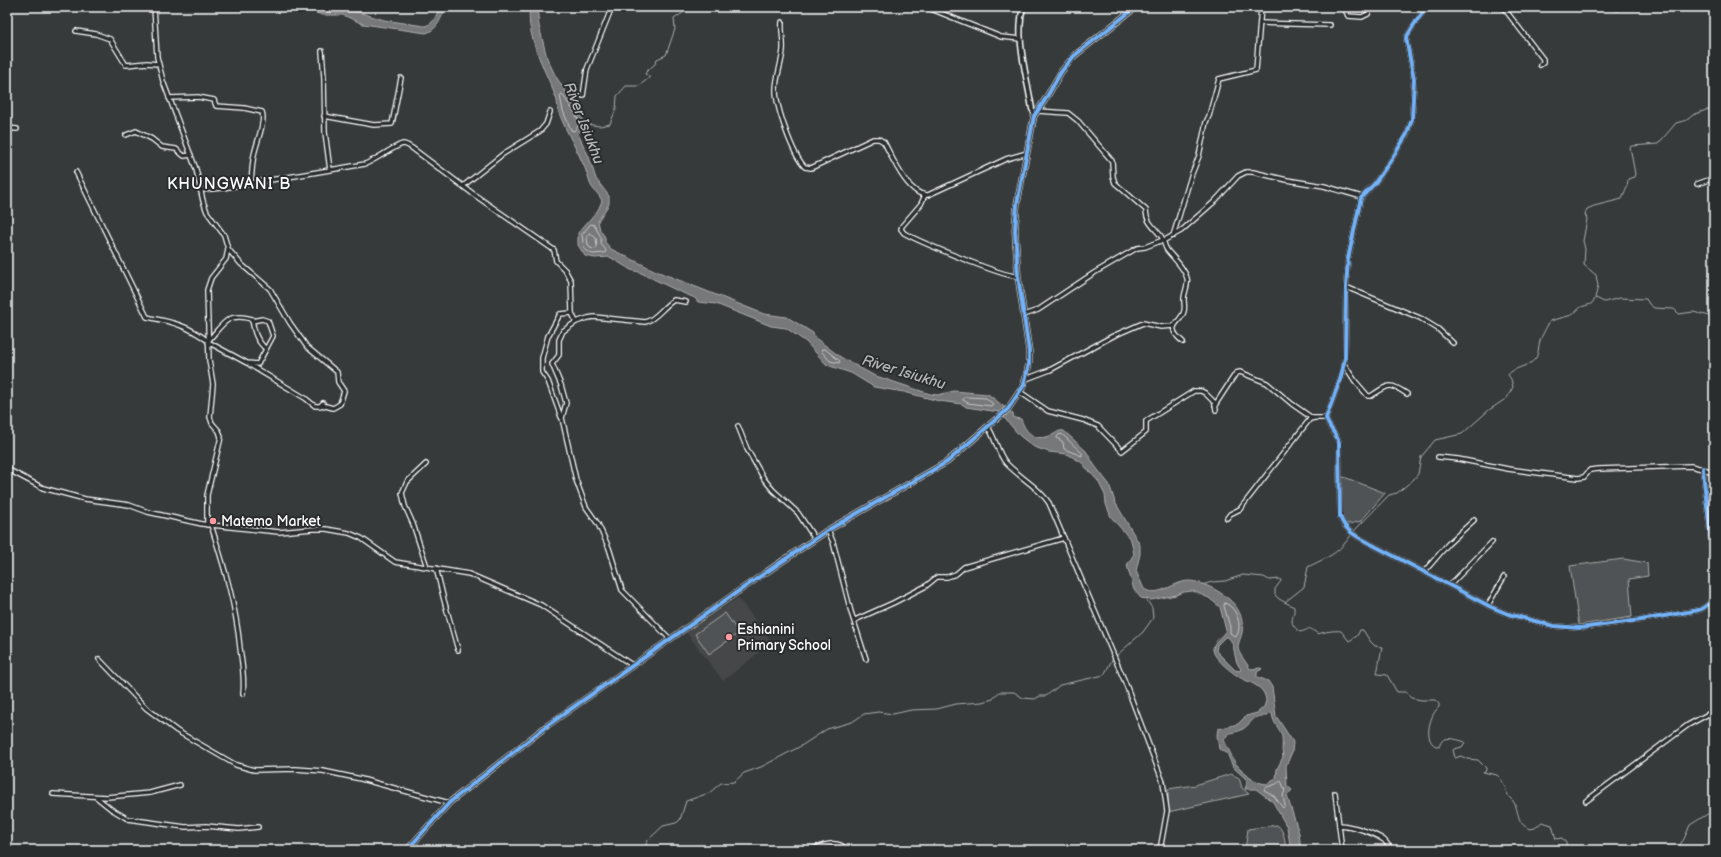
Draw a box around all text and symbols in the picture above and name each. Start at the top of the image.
water label: River Isiukhu [559,79,608,168]
district label: KHUNGWANI B [167,175,291,194]
water label: River Isiukhu [860,351,949,394]
place label: Matemo Market [221,513,321,530]
marker: Matemo Market [208,516,218,526]
place label: Eshianini Primary School [737,621,831,654]
marker: Eshianini Primary School [724,632,734,642]

